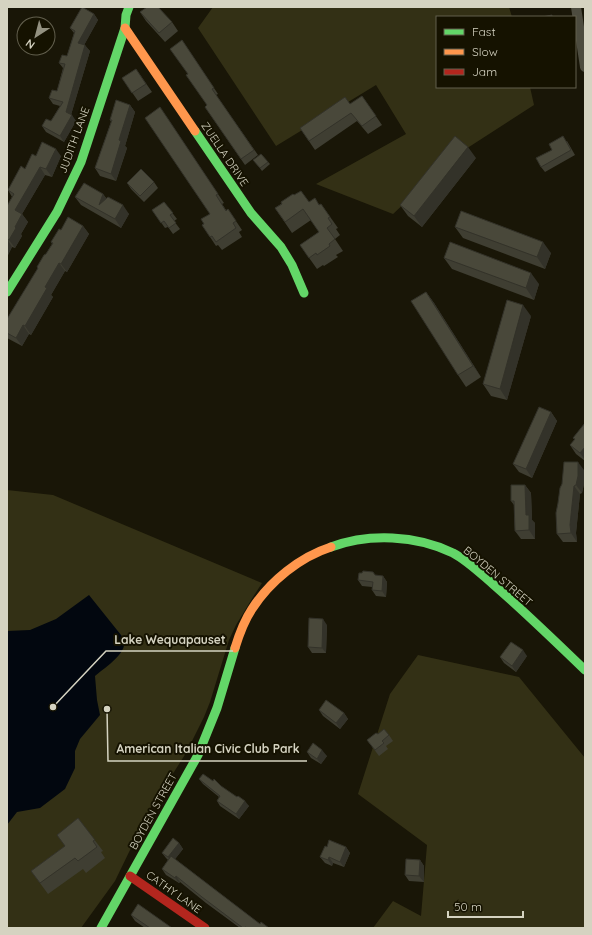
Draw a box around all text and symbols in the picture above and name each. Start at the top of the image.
north arrow [16,16,56,56]
legend [436,16,576,88]
text: Fast [472,24,496,39]
text: N [23,36,38,52]
text: Slow [472,44,498,59]
text: Jam [472,64,497,79]
street label: JUDITH LANE [56,105,92,175]
street label: ZUELLA DRIVE [198,119,252,189]
street label: BOYDEN STREET [461,543,536,609]
callout: Lake Wequapauset [106,627,233,651]
text: Lake Wequapauset [114,632,226,647]
callout: American Italian Civic Club Park [108,737,307,761]
text: American Italian Civic Club Park [117,741,300,756]
street label: BOYDEN STREET [126,770,180,852]
street label: CATHY LANE [143,868,205,916]
scale bar [448,893,523,919]
text: 50 m [454,899,482,914]

